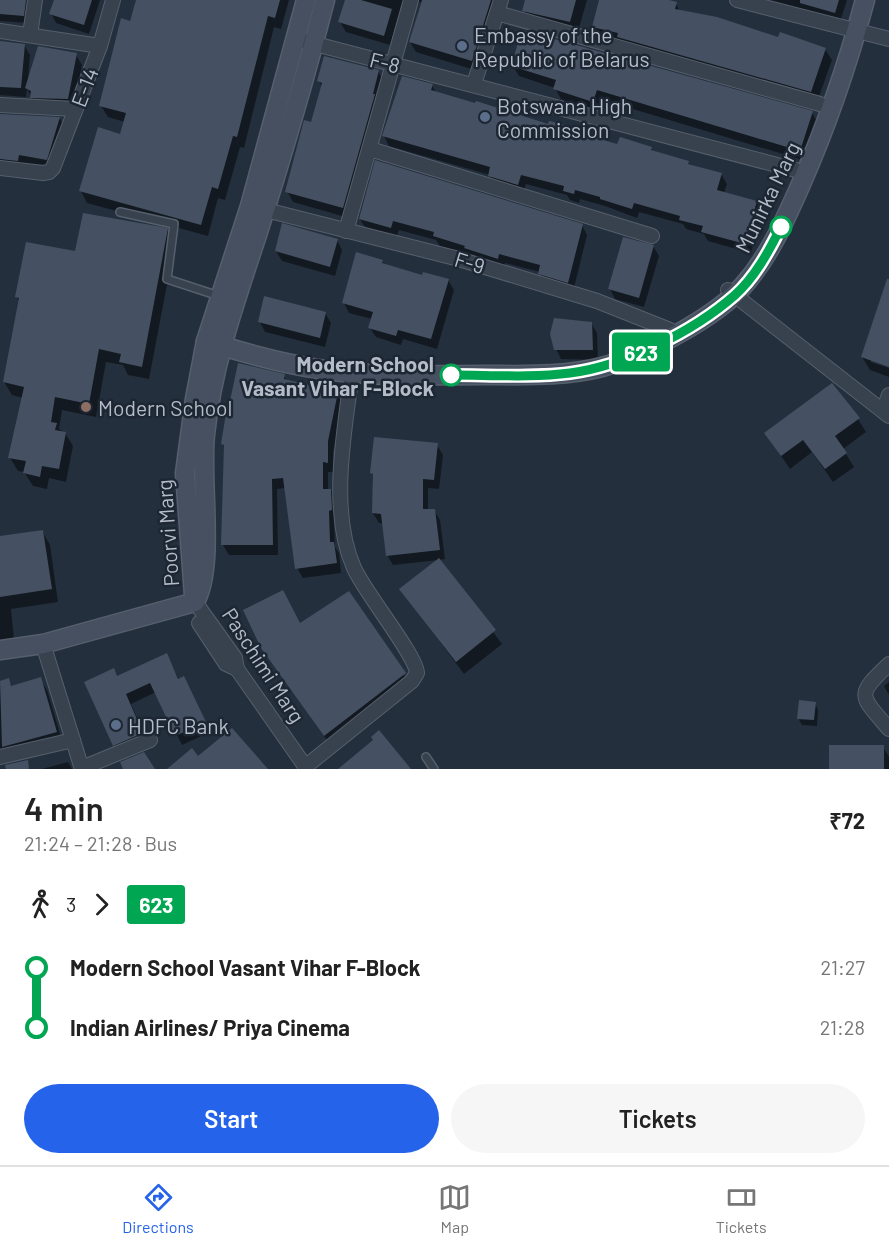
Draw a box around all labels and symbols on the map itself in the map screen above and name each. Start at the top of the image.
place label: Embassy of the Republic of Belarus [474,22,650,71]
marker: Embassy of the Republic of Belarus [455,39,469,53]
street label: F-8 [367,46,403,78]
street label: E-14 [65,64,103,110]
place label: Botswana High Commission [497,93,632,142]
marker: Botswana High Commission [478,110,492,124]
street label: Munirka Marg [729,137,805,257]
unlabelled marker [770,216,792,238]
street label: F-9 [452,246,488,278]
line badge: 623 [606,332,676,372]
place label: Modern School Vasant Vihar F-Block [241,351,434,400]
marker: Modern School Vasant Vihar F-Block [440,364,462,386]
place label: Modern School [98,395,232,420]
marker: Modern School [79,400,93,414]
street label: Poorvi Marg [151,479,183,587]
street label: Paschimi Marg [218,603,310,727]
place label: HDFC Bank [128,713,229,738]
marker: HDFC Bank [109,718,123,732]

